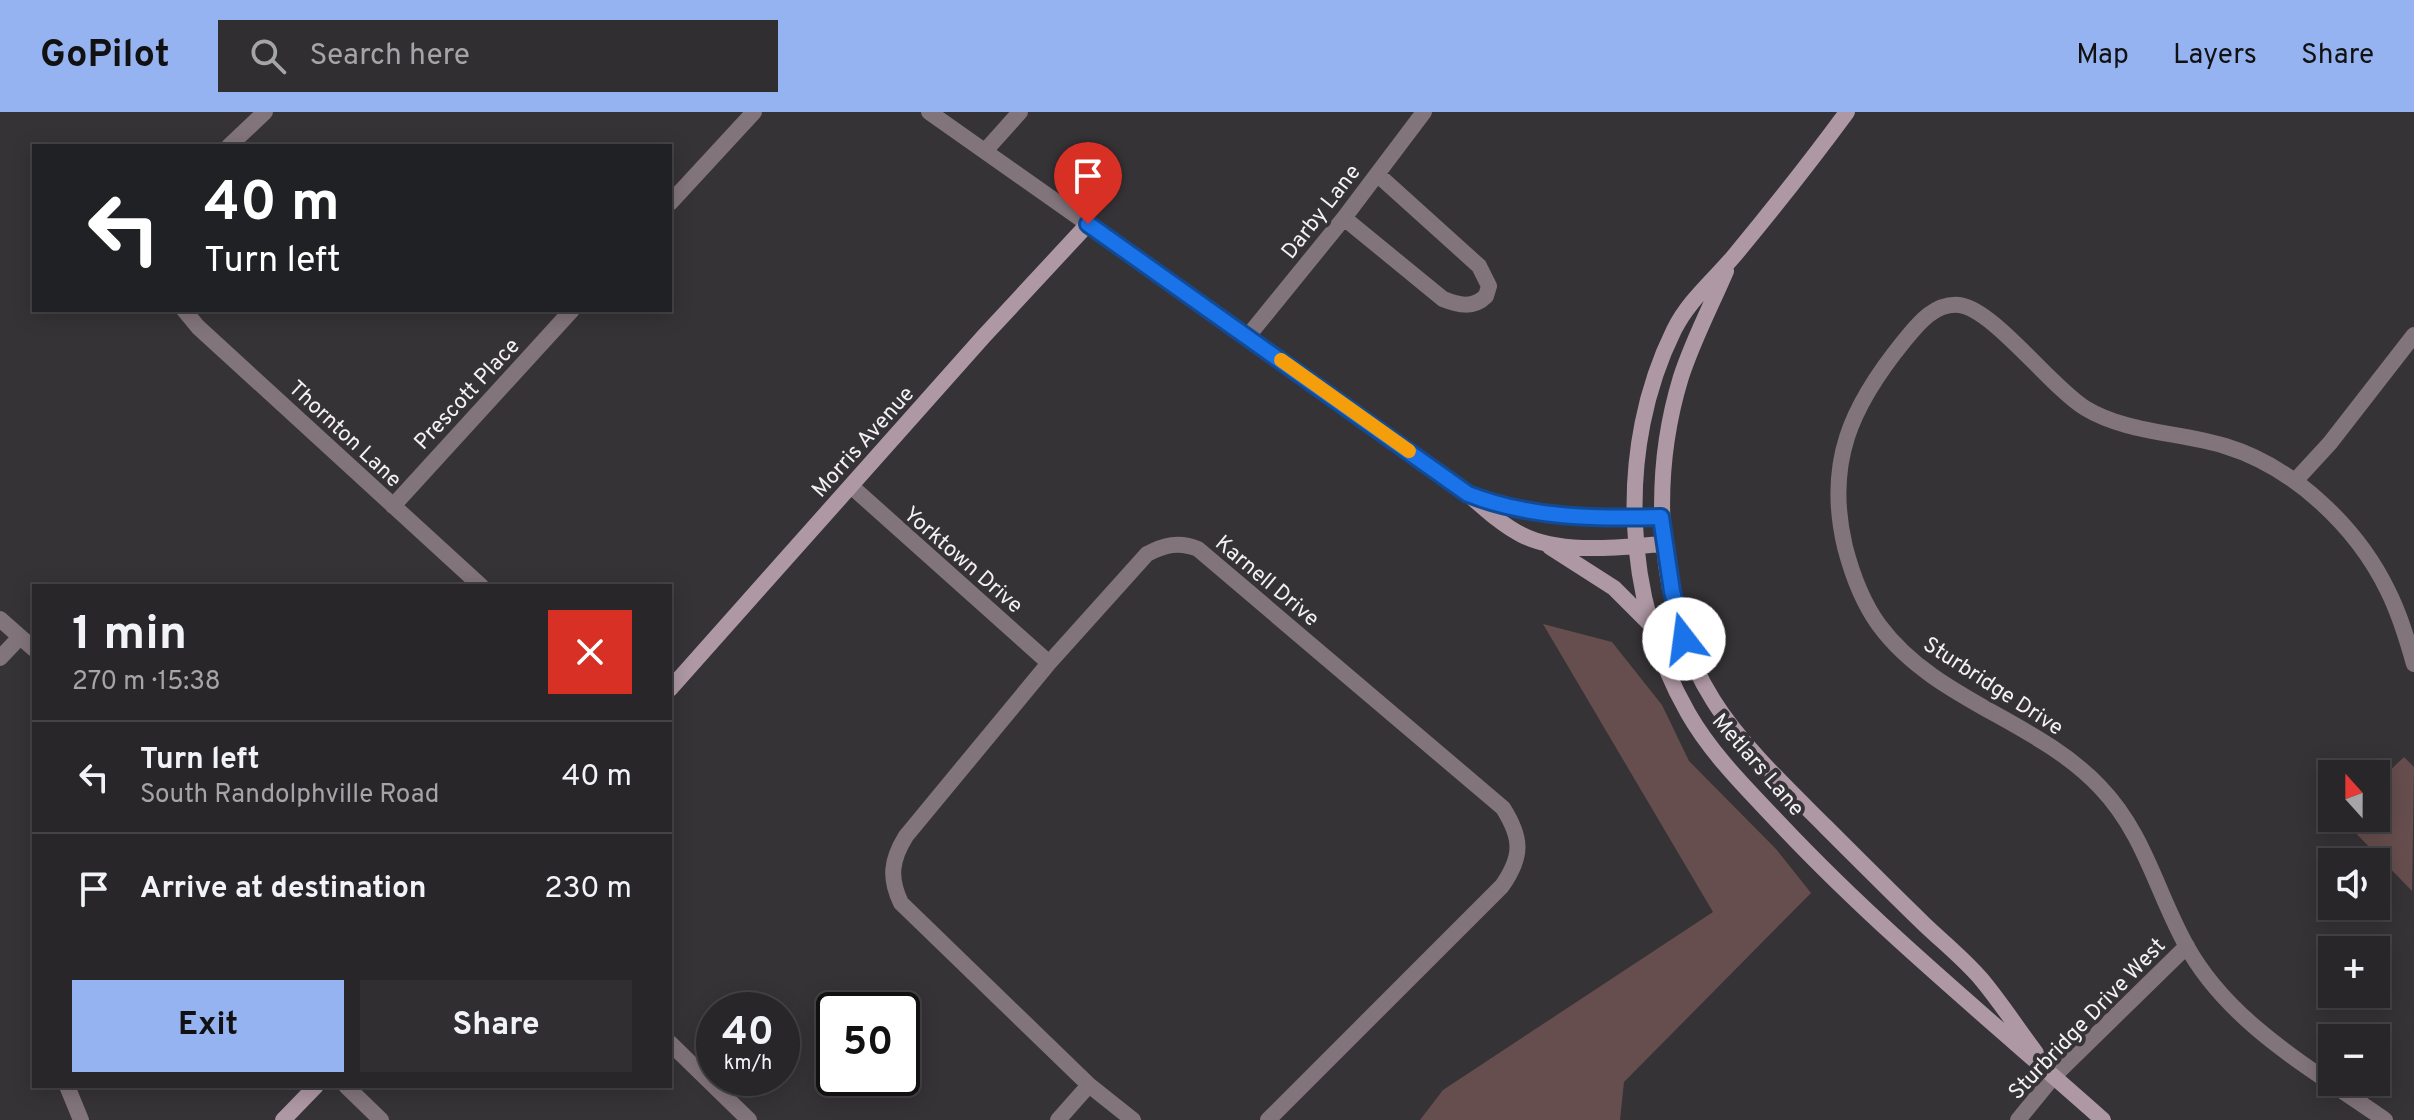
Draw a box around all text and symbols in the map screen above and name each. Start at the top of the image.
search box [218,20,778,92]
text: GoPilot [40,32,170,81]
icon: search [246,34,290,78]
text: Search here [310,38,470,75]
text: Map [2076,38,2129,74]
text: Layers [2173,38,2257,74]
text: Share [2301,38,2374,74]
pin [1054,142,1122,224]
icon: arrive [1066,154,1110,198]
street label: Darby Lane [1277,160,1367,265]
text: 40 m [204,170,340,240]
icon: left [72,176,176,280]
text: Turn left [204,239,341,285]
street label: Prescott Place [409,333,526,456]
street label: Thornton Lane [282,376,406,494]
street label: Morris Avenue [807,381,921,504]
street label: Yorktown Drive [897,502,1028,620]
street label: Karnell Drive [1209,530,1324,633]
position arrow [1642,597,1726,681]
text: 1 min [72,606,187,666]
button: close [548,610,632,694]
street label: Sturbridge Drive [1917,632,2068,742]
text: 270 m · 15:38 [72,666,221,699]
street label: Metlars Lane [1705,709,1809,823]
text: Turn left [140,742,260,779]
icon: left [72,755,116,799]
text: 40 m [562,759,632,796]
north arrow [2318,760,2390,832]
map controls [2318,760,2390,1096]
text: South Randolphville Road [140,779,439,812]
button: sound [2318,848,2390,920]
icon: arrive [72,867,116,911]
text: Arrive at destination [140,871,426,908]
text: 230 m [544,871,632,908]
street label: Sturbridge Drive West [2004,933,2172,1106]
button: + [2318,936,2390,1008]
button: Exit [72,980,344,1072]
button: Share [360,980,632,1072]
speed limit sign: 50 [816,992,920,1096]
text: 40 [722,1009,774,1059]
button: − [2318,1024,2390,1096]
text: km/h [724,1051,772,1077]

